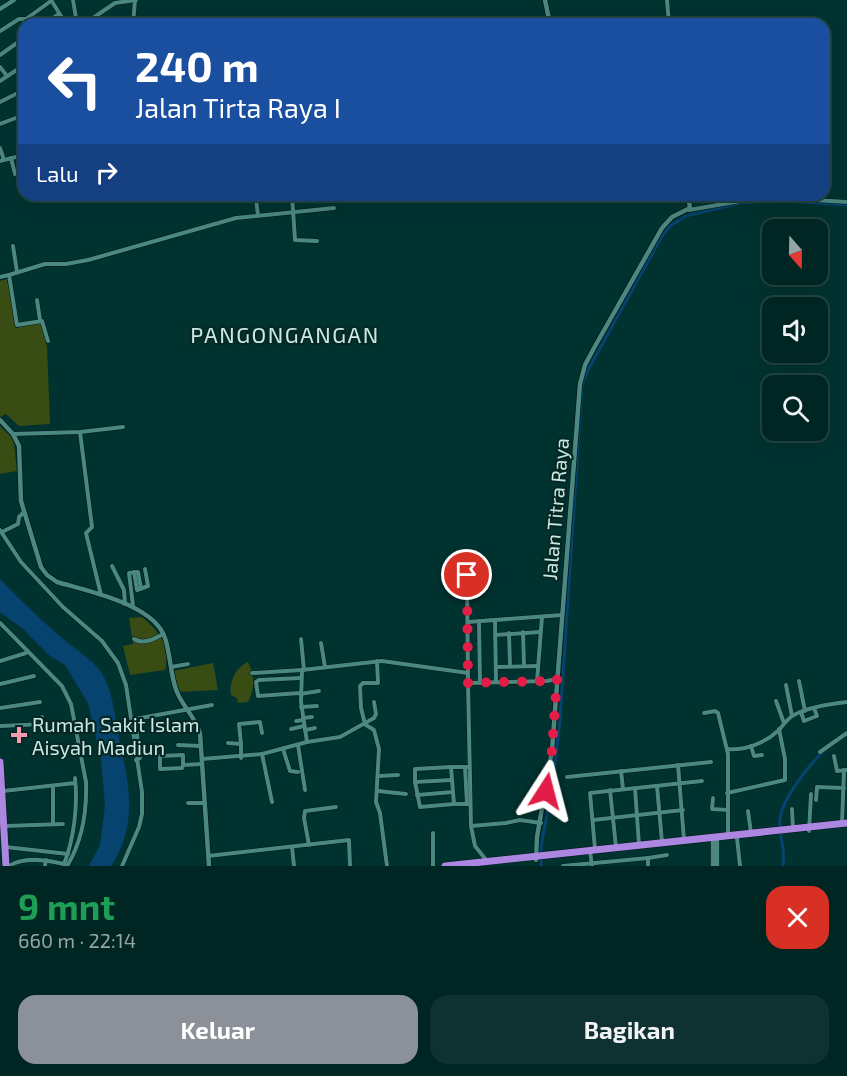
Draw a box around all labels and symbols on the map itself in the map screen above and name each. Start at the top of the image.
north arrow [762,219,828,285]
district label: PANGONGANGAN [190,321,380,347]
street label: Jalan Titra Raya [537,437,573,581]
pin [441,549,492,600]
place label: Rumah Sakit Islam Aisyah Madiun [32,712,200,759]
marker: Rumah Sakit Islam Aisyah Madiun [10,726,28,744]
position arrow [514,759,578,823]

